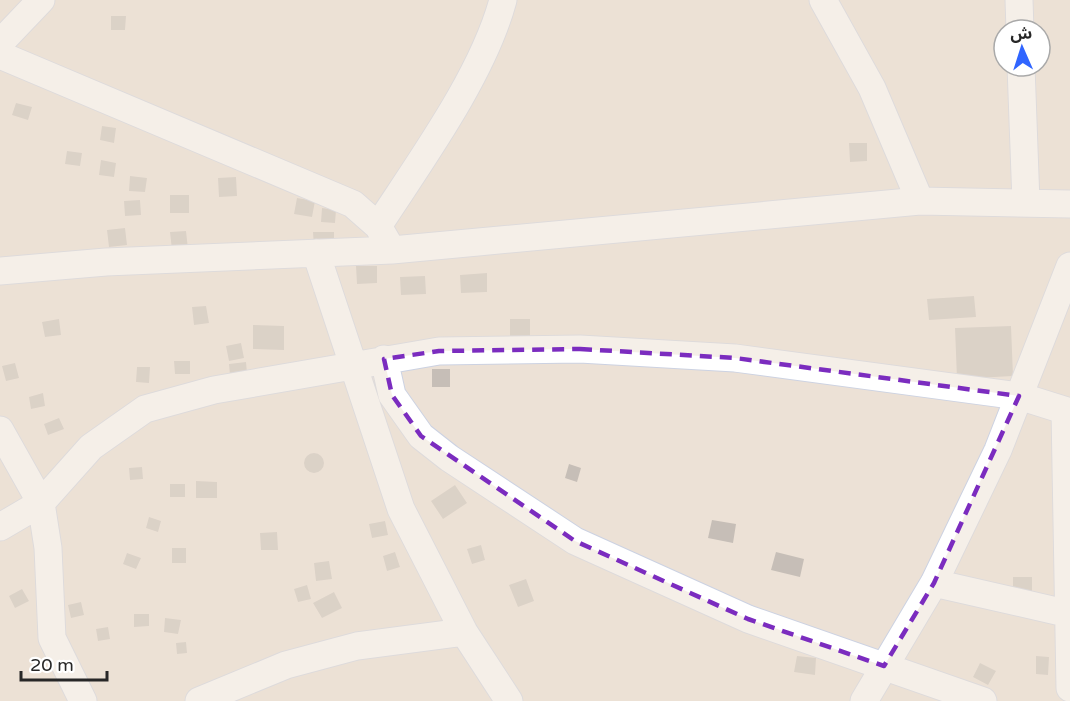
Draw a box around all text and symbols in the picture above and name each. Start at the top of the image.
north arrow [992,18,1052,78]
text: ش [1010,23,1033,45]
scale bar [21,644,106,682]
text: 20 m [30,654,74,676]

